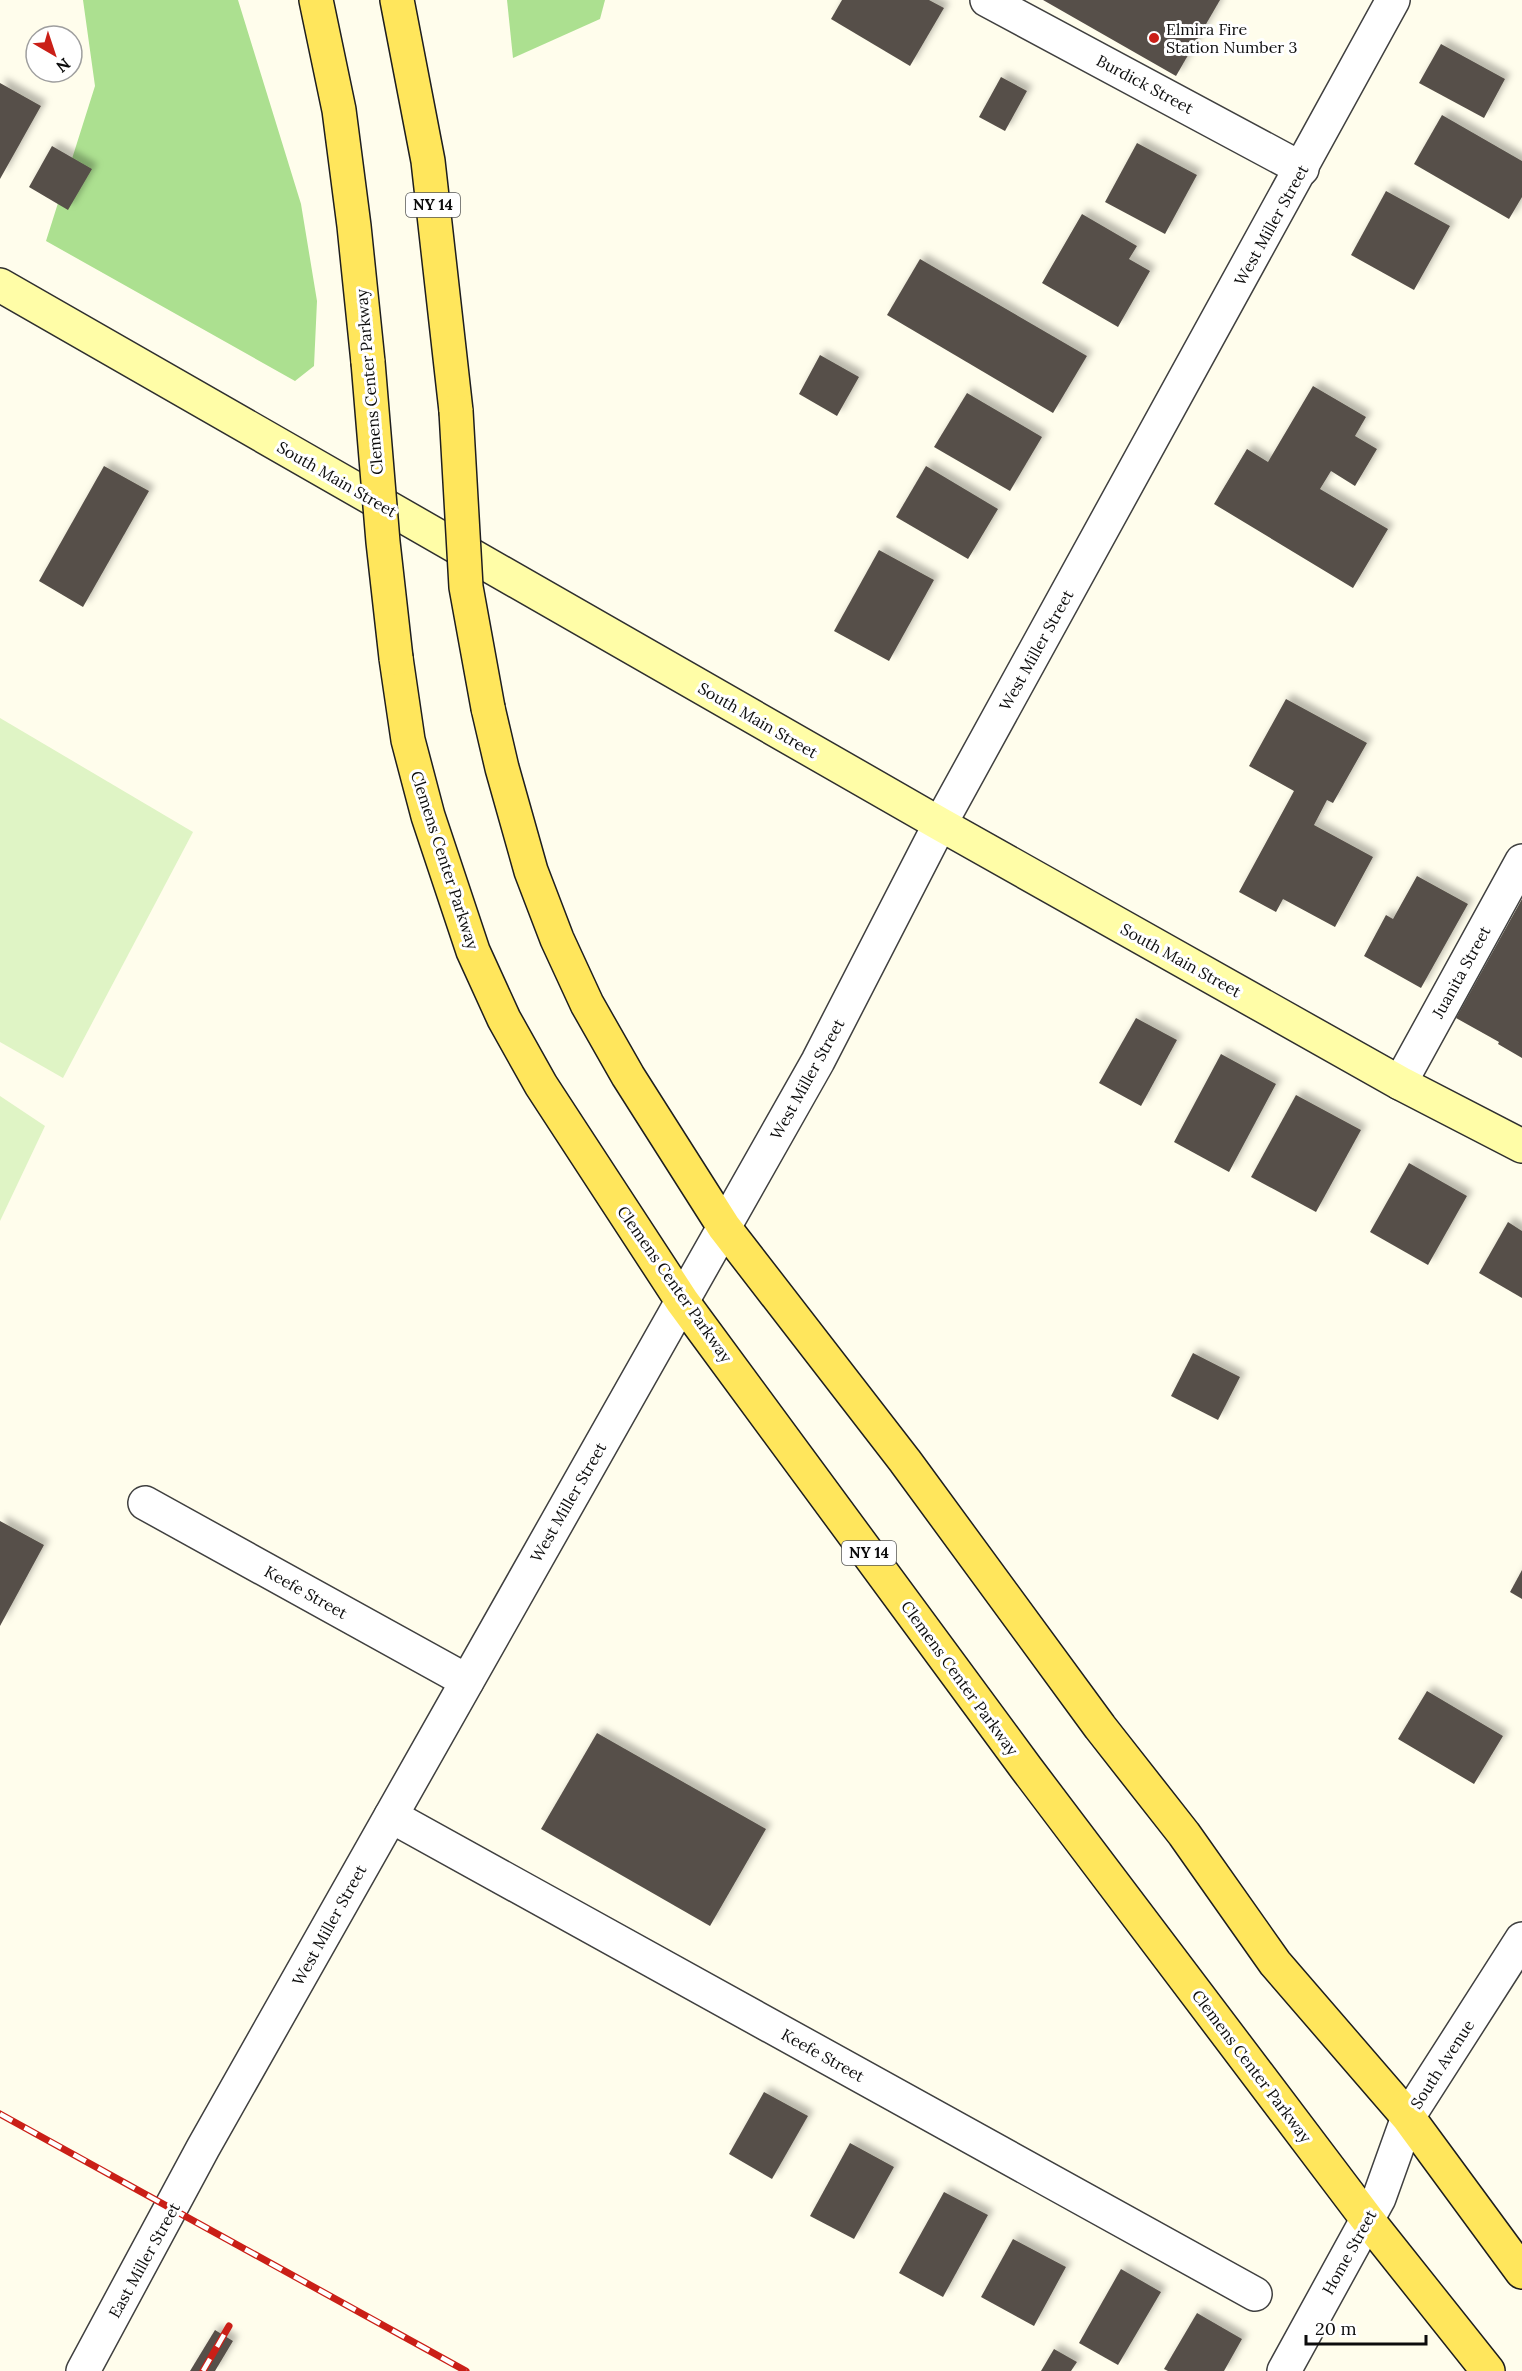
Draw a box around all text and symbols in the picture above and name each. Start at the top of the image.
place label: Elmira Fire Station Number 3 [1166,19,1297,57]
north arrow [24,24,84,84]
marker: Elmira Fire Station Number 3 [1147,31,1161,45]
street label: Burdick Street [1093,50,1198,118]
text: N [52,54,75,77]
street label: West Miller Street [1230,160,1313,289]
road number: NY 14 [406,193,460,217]
street label: Clemens Center Parkway [351,288,387,476]
street label: South Main Street [274,437,401,522]
street label: West Miller Street [995,585,1078,714]
street label: South Main Street [695,678,822,763]
street label: Clemens Center Parkway [407,768,483,952]
street label: South Main Street [1117,919,1245,1002]
street label: Juanita Street [1427,922,1495,1022]
street label: West Miller Street [766,1014,849,1143]
street label: Clemens Center Parkway [613,1202,737,1367]
street label: West Miller Street [526,1438,611,1565]
road number: NY 14 [842,1541,896,1565]
street label: Keefe Street [261,1561,352,1623]
street label: Clemens Center Parkway [897,1597,1023,1760]
street label: West Miller Street [288,1860,371,1989]
street label: Clemens Center Parkway [1188,1986,1316,2147]
street label: South Avenue [1406,2015,1478,2112]
street label: Keefe Street [778,2024,869,2086]
street label: East Miller Street [104,2198,184,2321]
street label: Home Street [1317,2205,1381,2298]
scale bar [1306,2308,1426,2346]
text: 20 m [1315,2317,1357,2340]

